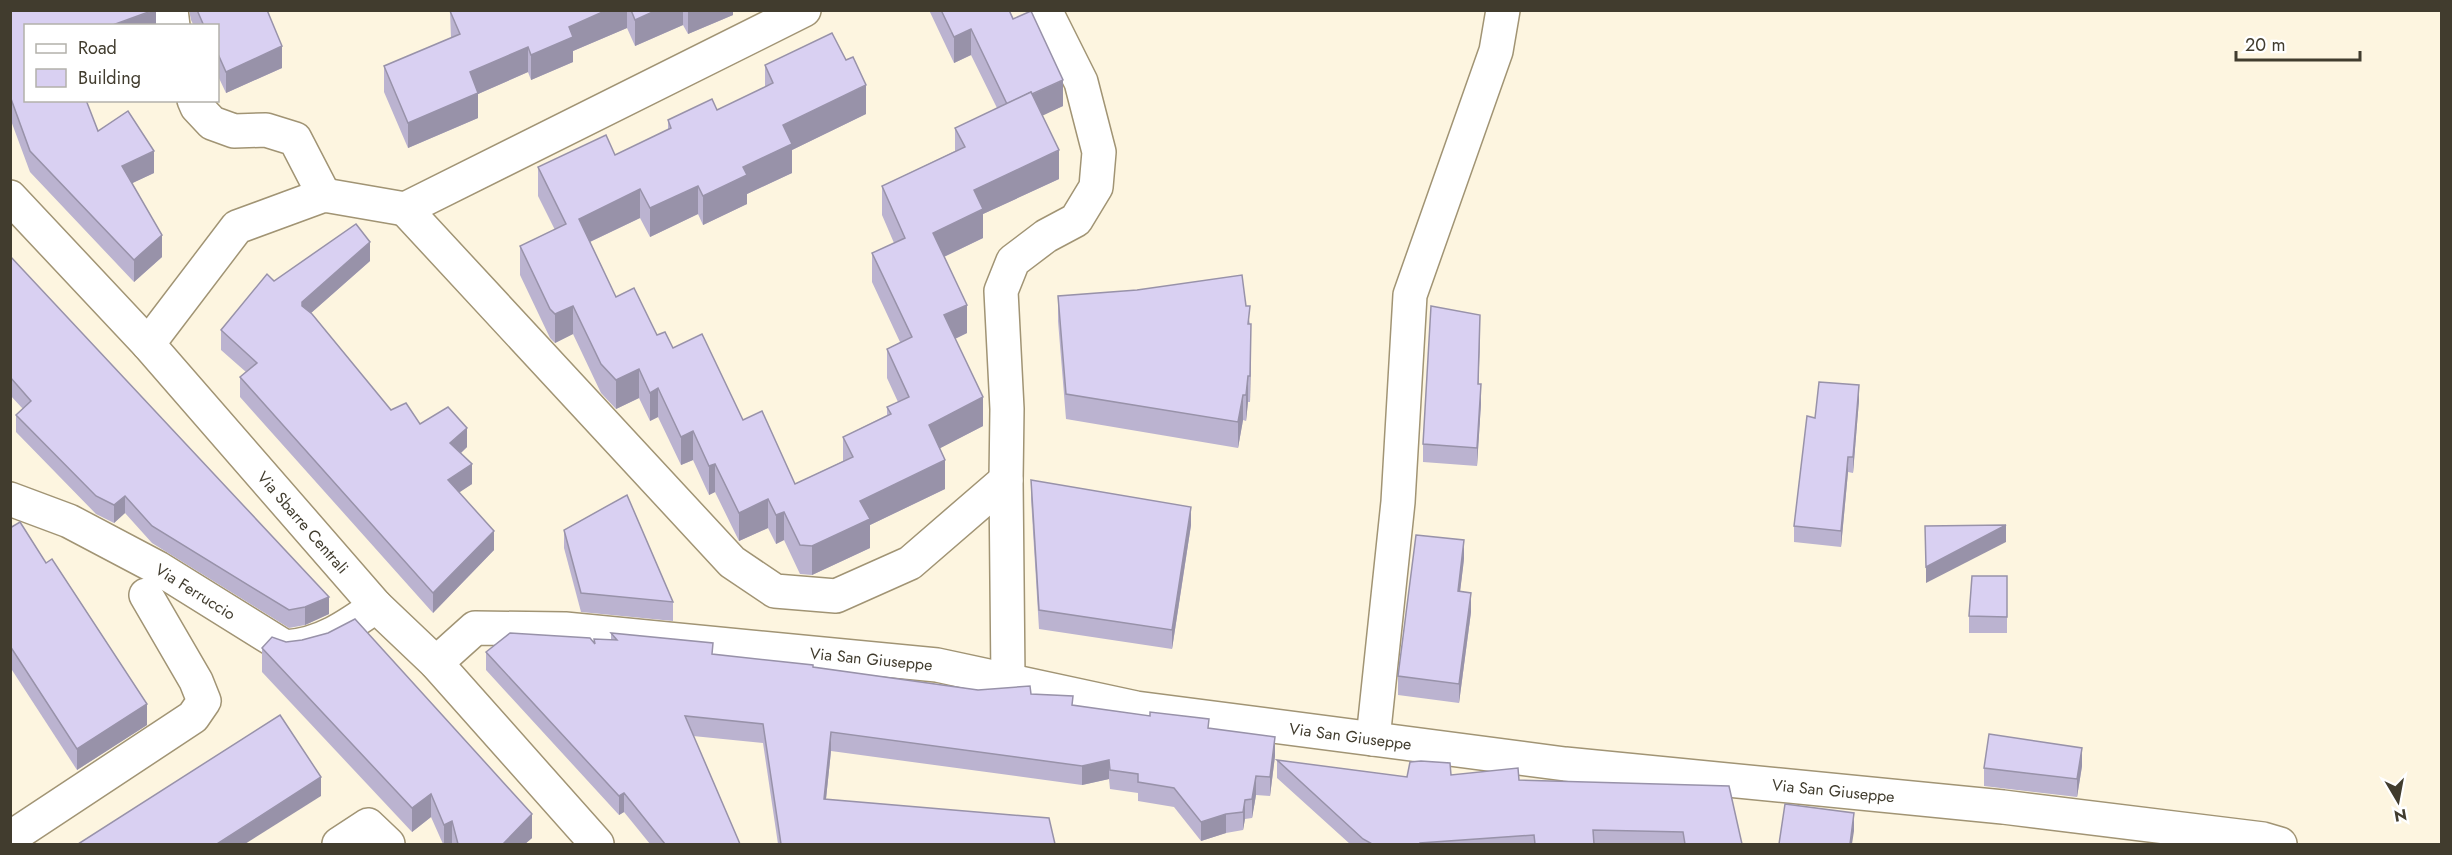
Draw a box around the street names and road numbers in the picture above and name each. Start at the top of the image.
street label: Via Sbarre Centrali [252,466,354,579]
street label: Via Ferruccio [151,558,240,626]
street label: Via San Giuseppe [809,642,934,677]
street label: Via San Giuseppe [1288,717,1413,756]
street label: Via San Giuseppe [1771,773,1896,808]

